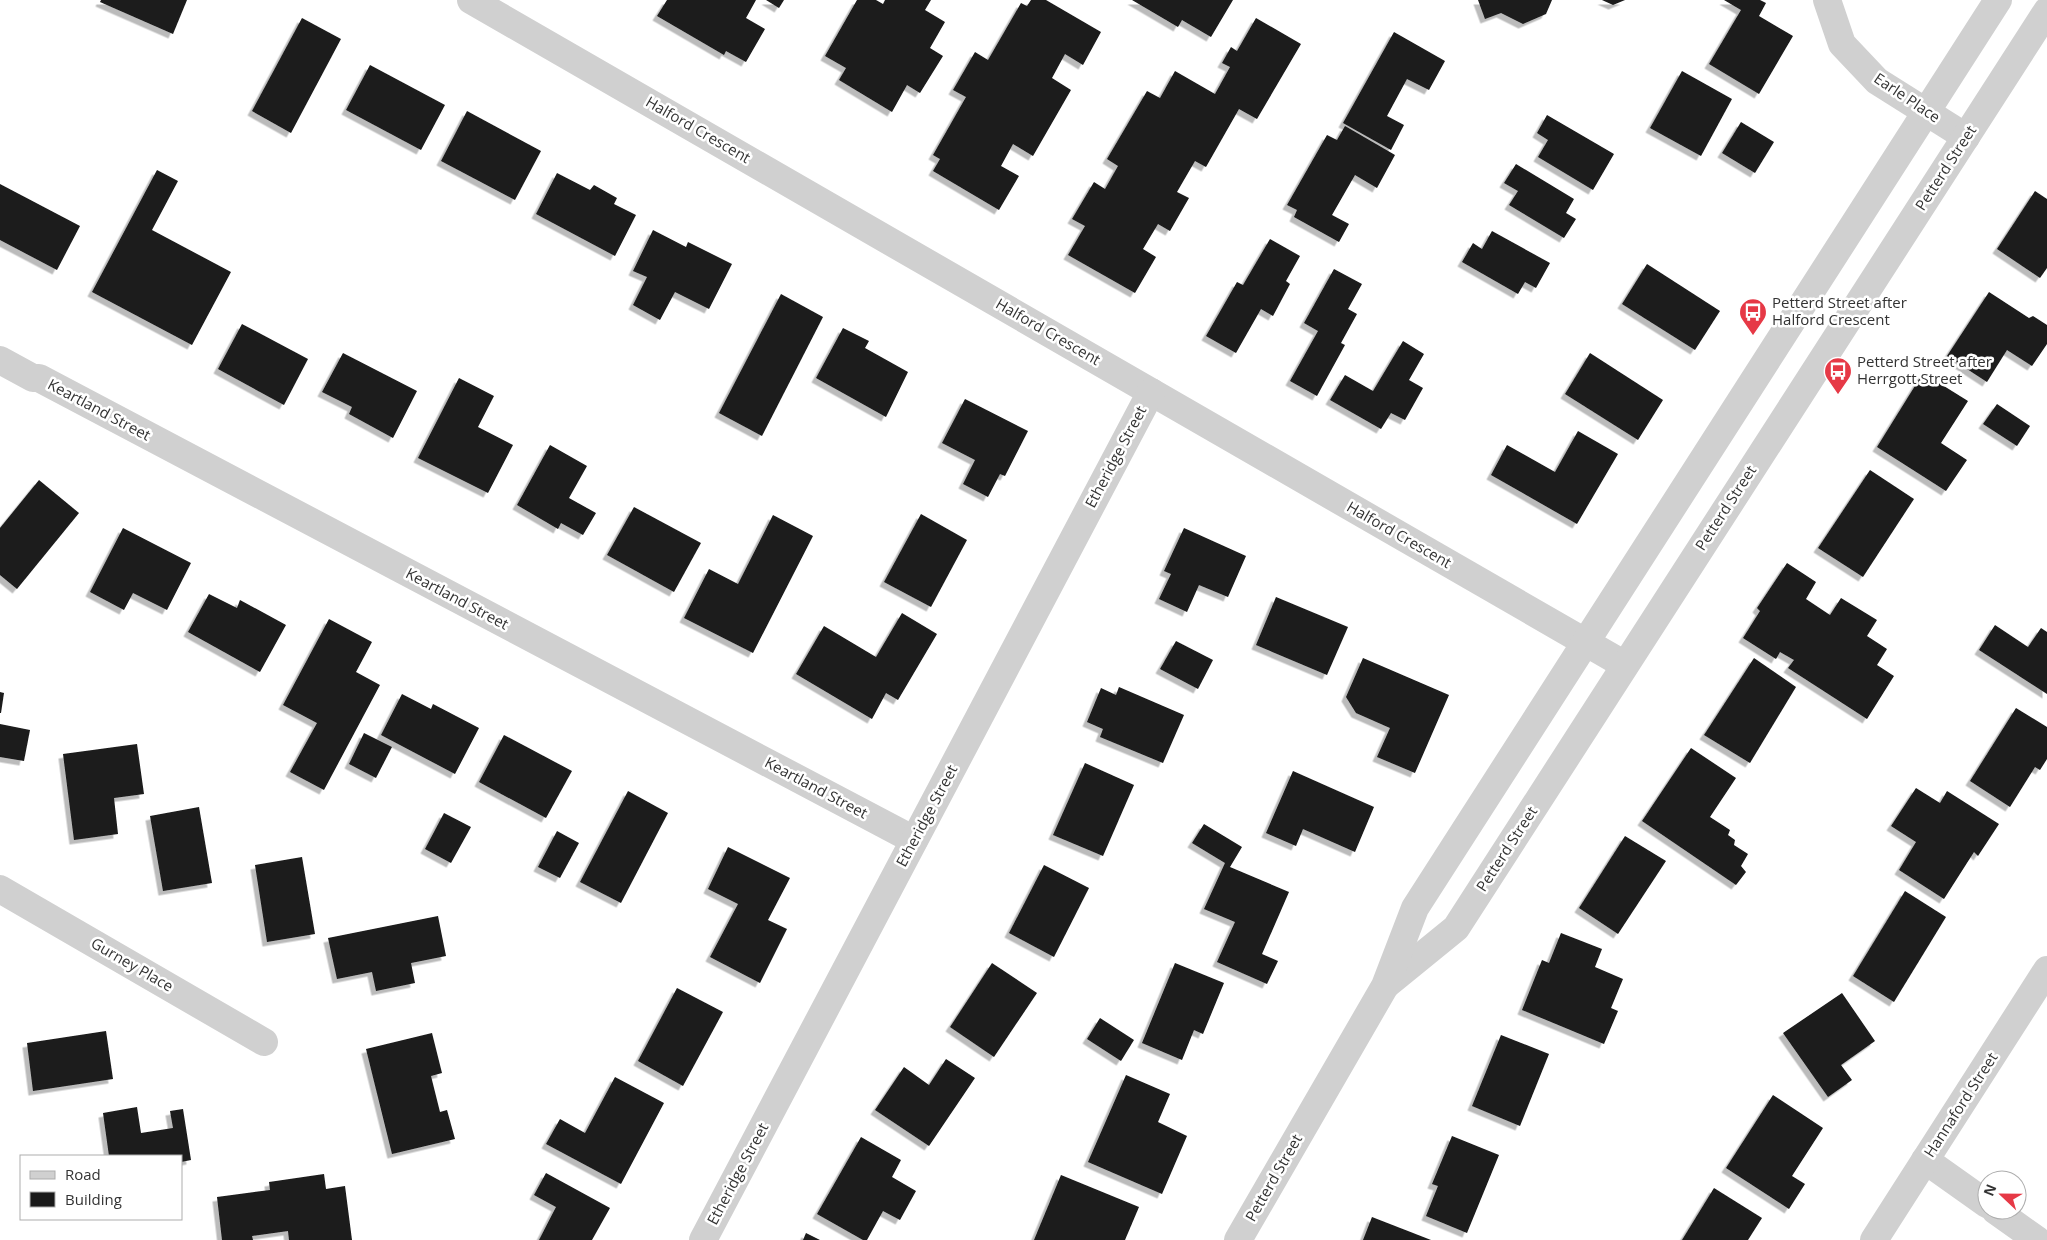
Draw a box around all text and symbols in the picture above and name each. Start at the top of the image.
street label: Earle Place [1871,68,1945,127]
street label: Halford Crescent [643,91,754,167]
street label: Petterd Street [1910,121,1980,214]
place label: Petterd Street after Halford Crescent [1772,292,1907,329]
street label: Halford Crescent [993,293,1104,369]
bus stop icon: Petterd Street after Halford Crescent [1738,297,1768,336]
place label: Petterd Street after Herrgott Street [1857,351,1992,388]
bus stop icon: Petterd Street after Herrgott Street [1823,356,1853,395]
street label: Keartland Street [45,374,154,445]
street label: Etheridge Street [1080,402,1150,511]
street label: Petterd Street [1690,461,1760,554]
street label: Halford Crescent [1344,496,1455,572]
street label: Keartland Street [403,563,512,634]
street label: Keartland Street [762,752,871,823]
street label: Etheridge Street [891,761,961,870]
street label: Petterd Street [1471,802,1541,895]
street label: Gurney Place [88,932,177,996]
street label: Hannaford Street [1919,1048,2002,1161]
street label: Etheridge Street [702,1119,772,1228]
street label: Petterd Street [1240,1130,1306,1225]
legend [20,1155,182,1220]
text: Road [65,1164,101,1184]
north arrow [1977,1170,2027,1220]
text: N [1979,1181,2000,1199]
text: Building [65,1189,122,1209]

